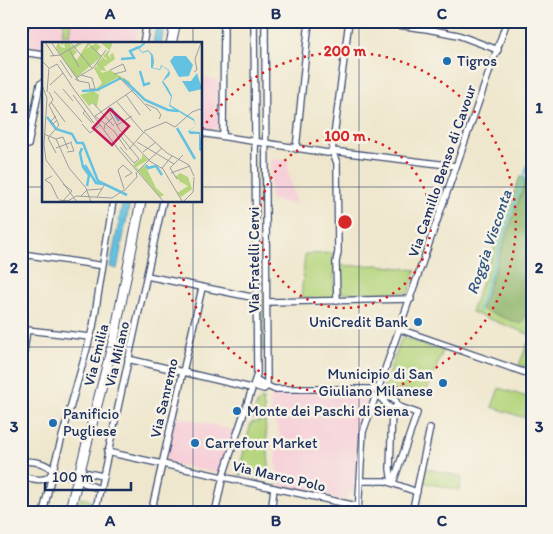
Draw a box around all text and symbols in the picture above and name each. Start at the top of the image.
text: A [104,4,116,23]
text: B [271,4,282,23]
text: C [437,4,448,23]
inset map [42,42,202,202]
text: 200 m [324,42,367,60]
place label: Tigros [457,52,497,70]
marker: Tigros [441,55,453,67]
street label: Via Camillo Benso di Cavour [404,82,480,260]
text: 1 [10,98,18,117]
text: 1 [535,98,543,117]
text: 100 m [324,127,366,145]
water label: Roggia Visconta [462,187,516,297]
street label: Via Fratelli Cervi [245,207,263,313]
centre of rings [336,213,354,231]
text: 2 [10,258,19,277]
text: 2 [535,258,544,277]
place label: UniCredit Bank [309,313,408,331]
marker: UniCredit Bank [412,316,424,328]
street label: Via Milano [101,319,133,389]
street label: Via Emilia [80,321,113,388]
street label: Via Sanremo [146,356,182,440]
place label: Municipio di San Giuliano Milanese [319,365,433,400]
marker: Municipio di San Giuliano Milanese [437,377,449,389]
place label: Monte dei Paschi di Siena [247,402,409,420]
place label: Panificio Pugliese [63,405,119,440]
marker: Monte dei Paschi di Siena [231,405,243,417]
text: 3 [10,417,19,436]
marker: Panificio Pugliese [47,417,59,429]
text: 3 [535,417,544,436]
place label: Carrefour Market [205,434,318,452]
marker: Carrefour Market [189,437,201,449]
street label: Via Marco Polo [230,456,328,496]
scale bar [45,459,131,491]
text: 100 m [52,468,94,486]
text: A [104,511,116,530]
text: B [271,511,282,530]
text: C [437,511,448,530]

